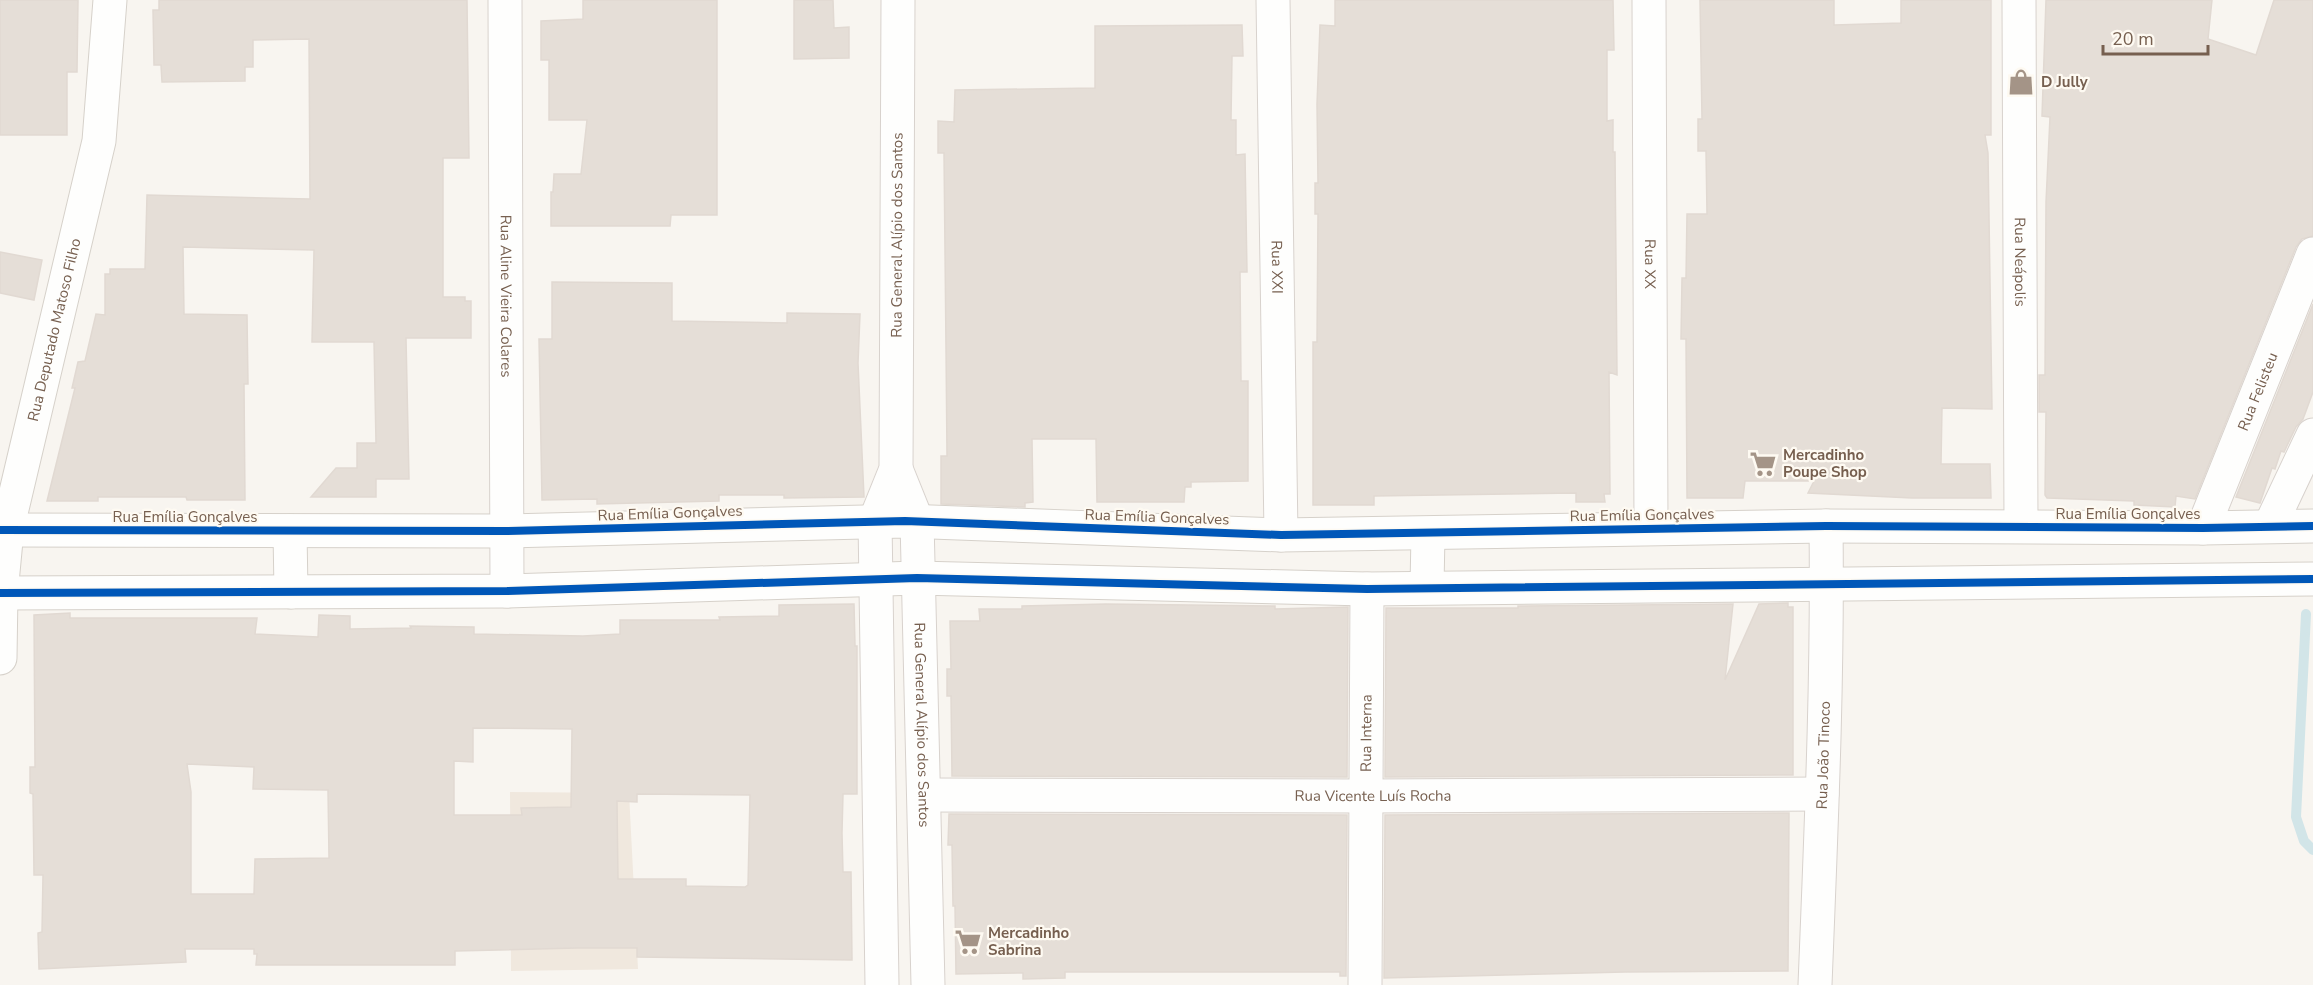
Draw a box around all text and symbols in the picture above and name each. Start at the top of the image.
scale bar [2103,18,2208,56]
text: 20 m [2112,27,2154,51]
shop icon: D Jully [2006,67,2036,97]
place label: D Jully [2041,72,2088,92]
street label: Rua General Alípio dos Santos [887,132,907,338]
street label: Rua Aline Vieira Colares [496,215,516,377]
street label: Rua Neápolis [2010,217,2030,307]
street label: Rua Deputado Matoso Filho [23,236,86,423]
street label: Rua XX [1640,239,1660,289]
street label: Rua XXI [1267,240,1287,294]
street label: Rua Felisteu [2233,349,2282,434]
place label: Mercadinho Poupe Shop [1783,445,1867,482]
supermarket icon: Mercadinho Poupe Shop [1748,449,1778,479]
street label: Rua Emília Gonçalves [597,500,743,526]
street label: Rua Emília Gonçalves [1084,504,1230,530]
street label: Rua Emília Gonçalves [1569,504,1715,526]
street label: Rua Emília Gonçalves [2056,504,2200,524]
street label: Rua Emília Gonçalves [113,507,257,527]
street label: Rua General Alípio dos Santos [909,622,934,828]
street label: Rua Interna [1356,694,1376,772]
street label: Rua João Tinoco [1812,701,1835,810]
street label: Rua Vicente Luís Rocha [1294,786,1452,806]
place label: Mercadinho Sabrina [988,923,1070,960]
supermarket icon: Mercadinho Sabrina [953,927,983,957]

